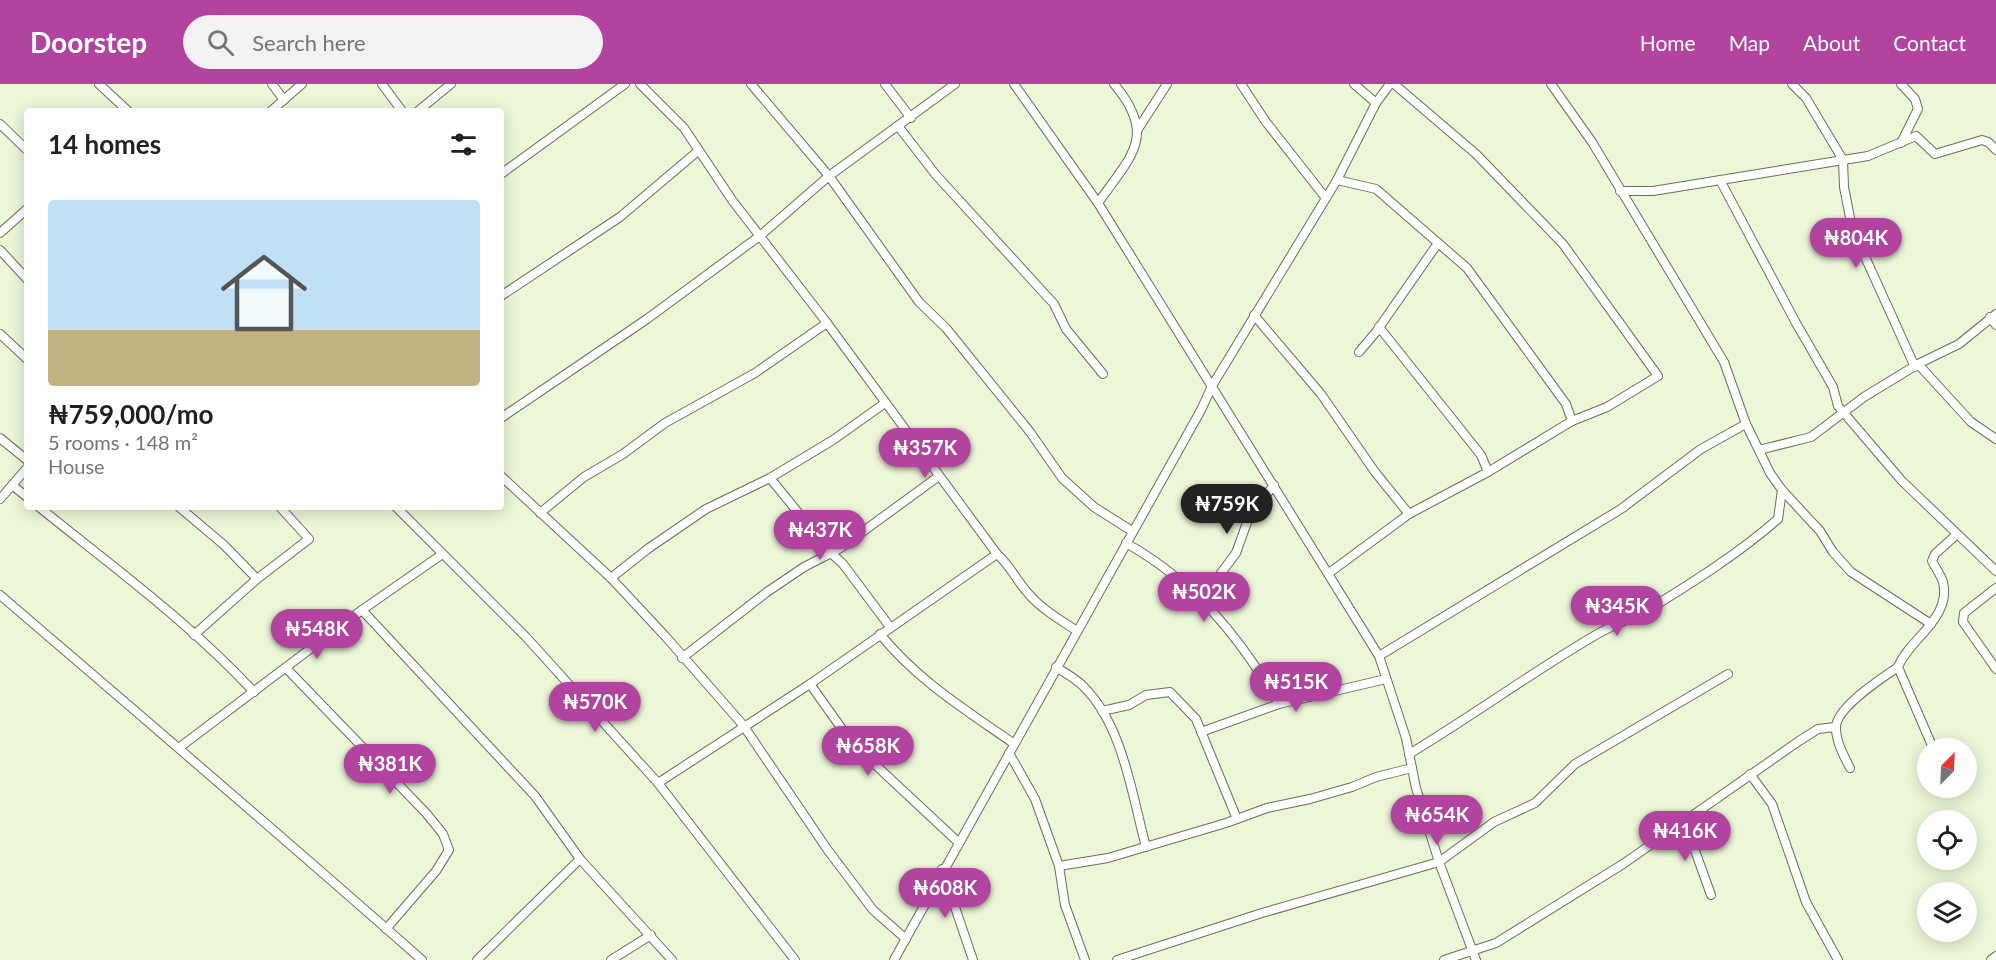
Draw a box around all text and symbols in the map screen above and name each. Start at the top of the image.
search box [183,15,603,69]
text: Doorstep [30,25,147,59]
icon: search [204,26,237,59]
text: Search here [252,29,366,56]
text: Home [1640,30,1696,55]
text: Map [1729,30,1770,55]
text: About [1803,30,1860,55]
text: Contact [1893,30,1966,55]
text: 14 homes [48,128,161,160]
icon: filters [447,128,480,161]
pin: ₦804K [1814,218,1898,269]
text: ₦804K [1824,225,1888,249]
icon: home [210,239,318,347]
text: ₦759,000/mo [48,398,213,430]
pin: ₦357K [883,428,967,479]
text: 5 rooms · 148 m² [48,430,198,454]
text: ₦357K [893,435,957,459]
text: House [48,454,105,478]
pin: ₦759K [1185,484,1269,535]
text: ₦759K [1195,491,1259,515]
pin: ₦437K [778,510,862,561]
text: ₦437K [788,517,852,541]
pin: ₦502K [1162,572,1246,623]
text: ₦502K [1172,579,1236,603]
pin: ₦345K [1575,586,1659,637]
text: ₦345K [1585,593,1649,617]
pin: ₦548K [275,609,359,660]
text: ₦548K [285,616,349,640]
pin: ₦515K [1254,662,1338,713]
text: ₦515K [1264,669,1328,693]
pin: ₦570K [553,682,637,733]
text: ₦570K [563,689,627,713]
pin: ₦658K [826,726,910,777]
text: ₦658K [836,733,900,757]
north arrow [1917,738,1977,798]
map controls [1917,738,1977,942]
pin: ₦381K [348,744,432,795]
text: ₦381K [358,751,422,775]
pin: ₦654K [1395,795,1479,846]
text: ₦654K [1405,802,1469,826]
button: locate [1917,810,1977,870]
pin: ₦416K [1643,811,1727,862]
text: ₦416K [1653,818,1717,842]
pin: ₦608K [903,868,987,919]
text: ₦608K [913,875,977,899]
button: layers [1917,882,1977,942]

